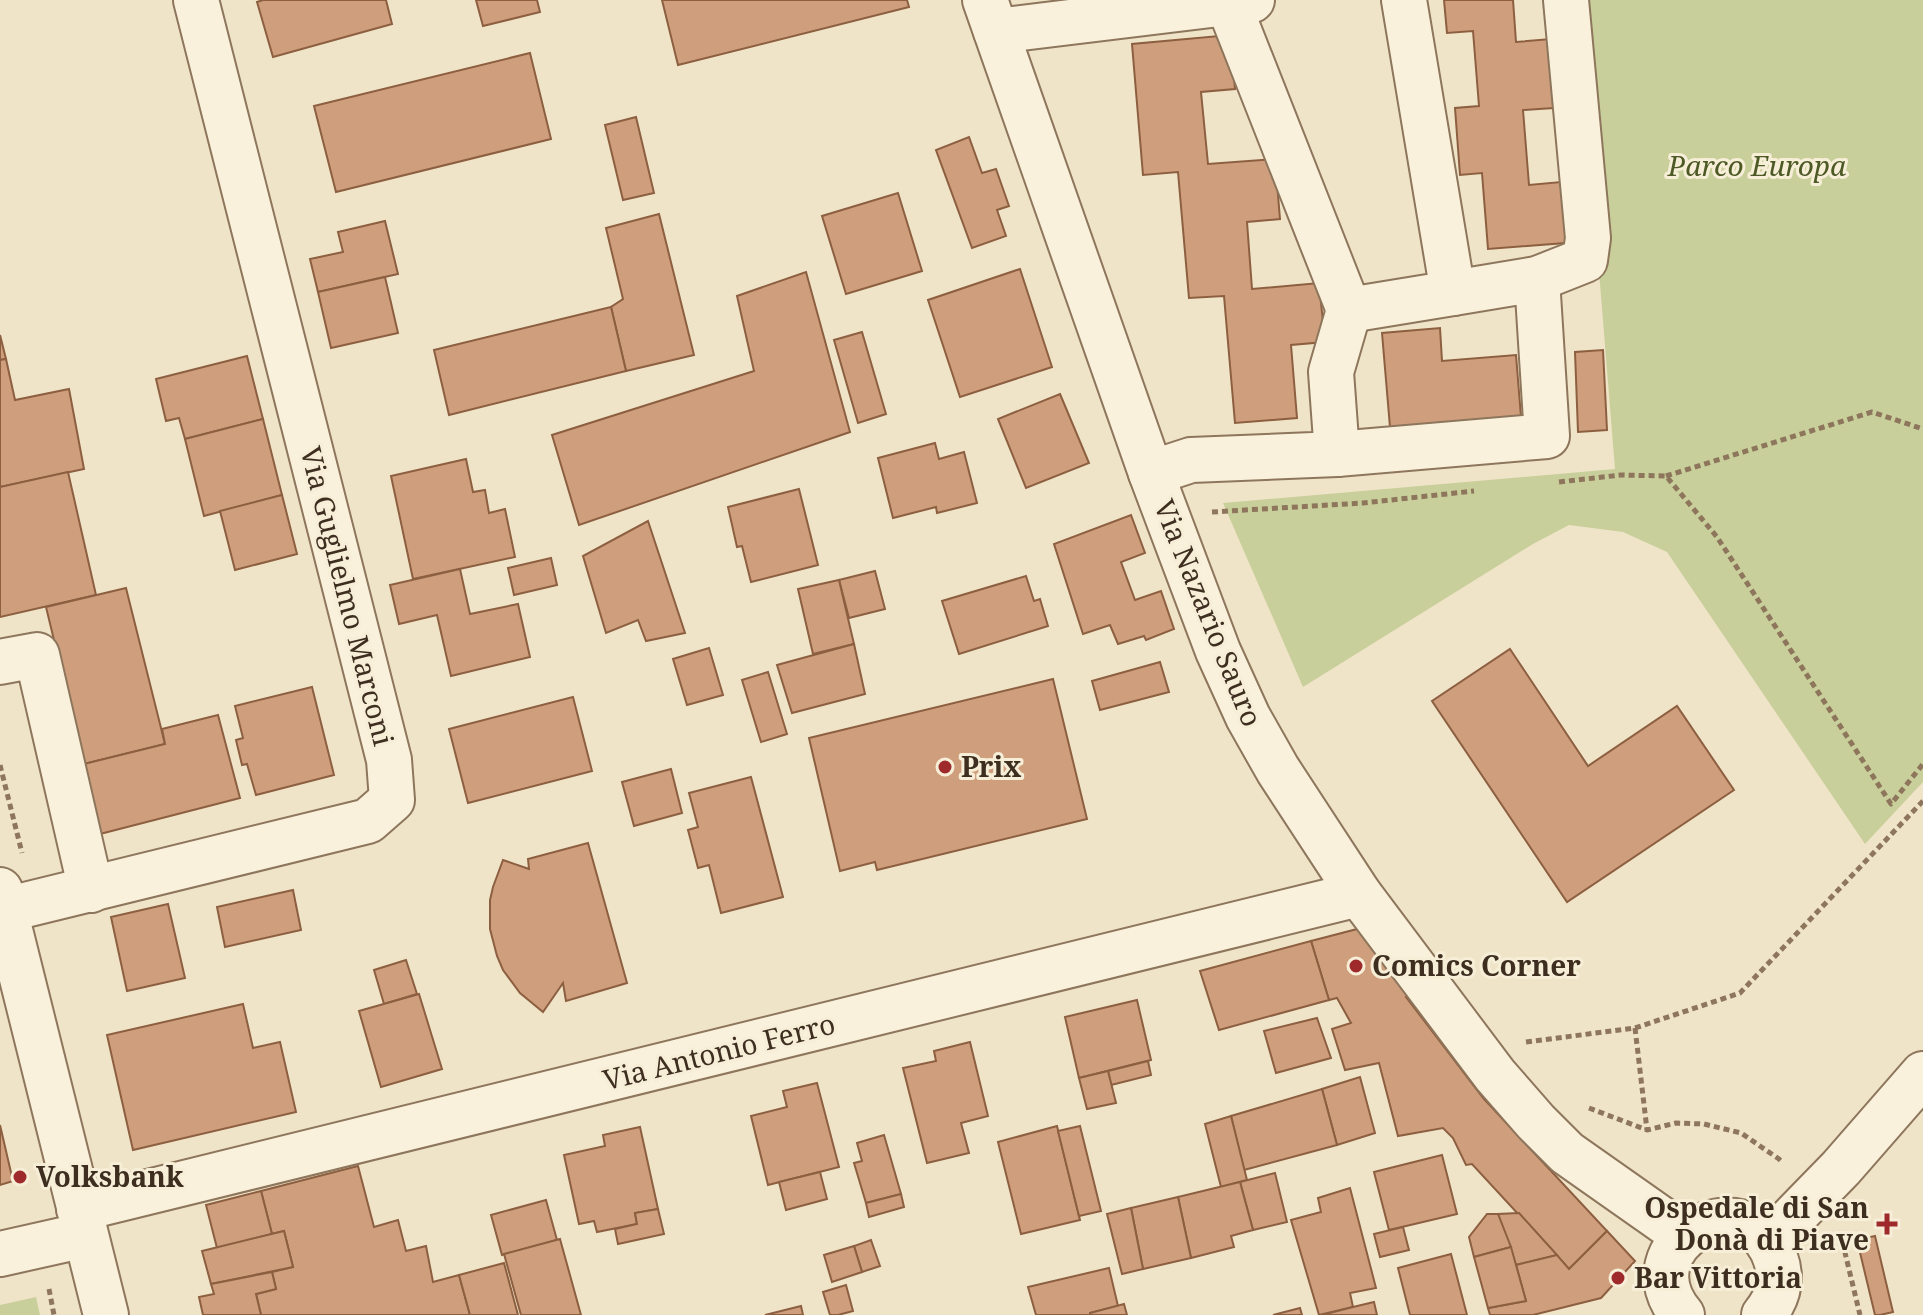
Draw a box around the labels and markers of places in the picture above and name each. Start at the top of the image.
place label: Prix [961,747,1021,785]
marker: Prix [936,758,954,776]
place label: Comics Corner [1372,946,1581,984]
marker: Comics Corner [1347,957,1365,975]
place label: Volksbank [36,1157,184,1195]
marker: Volksbank [11,1168,29,1186]
place label: Ospedale di San Donà di Piave [1644,1188,1869,1258]
marker: Ospedale di San Donà di Piave [1876,1213,1898,1235]
place label: Bar Vittoria [1634,1258,1802,1296]
marker: Bar Vittoria [1609,1269,1627,1287]

